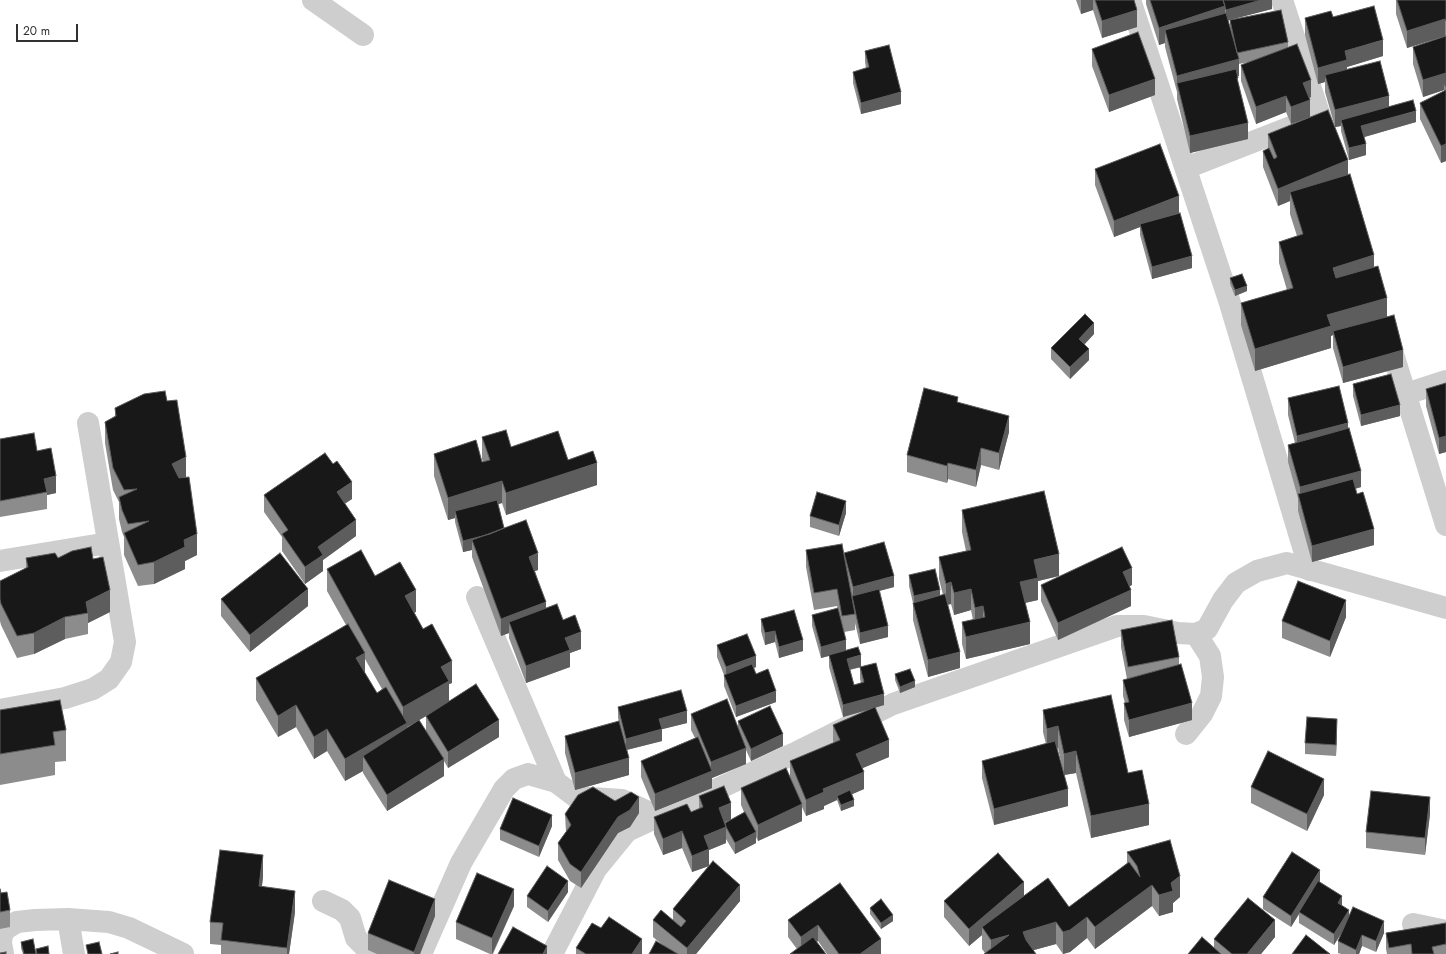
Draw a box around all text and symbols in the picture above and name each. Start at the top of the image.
scale bar [18,16,80,42]
text: 20 m [23,22,50,40]

